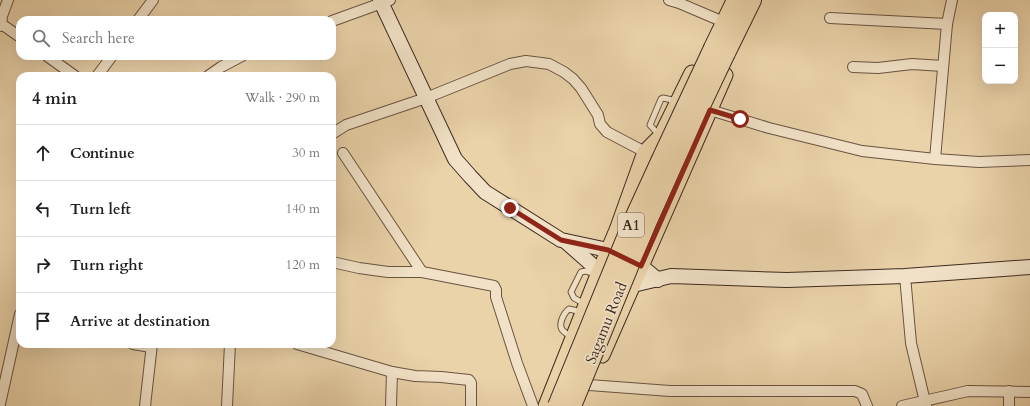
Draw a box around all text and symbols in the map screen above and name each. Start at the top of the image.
map controls [982,12,1018,84]
button: + [982,12,1018,48]
search box [16,16,336,60]
icon: search [30,27,52,49]
text: Search here [62,28,135,48]
button: − [982,48,1018,84]
text: 4 min [32,87,77,110]
text: Walk · 290 m [245,89,320,107]
route start [731,110,749,128]
icon: ahead [32,142,54,164]
text: Continue [70,143,135,163]
text: 30 m [292,144,320,162]
icon: left [32,198,54,220]
text: Turn left [70,199,131,219]
route end [501,199,519,217]
text: 140 m [286,200,320,218]
road number: A1 [618,213,644,237]
icon: right [32,254,54,276]
text: Turn right [70,255,143,275]
text: 120 m [286,256,320,274]
street label: Sagamu Road [580,279,632,367]
icon: arrive [32,310,54,332]
text: Arrive at destination [70,311,210,331]

